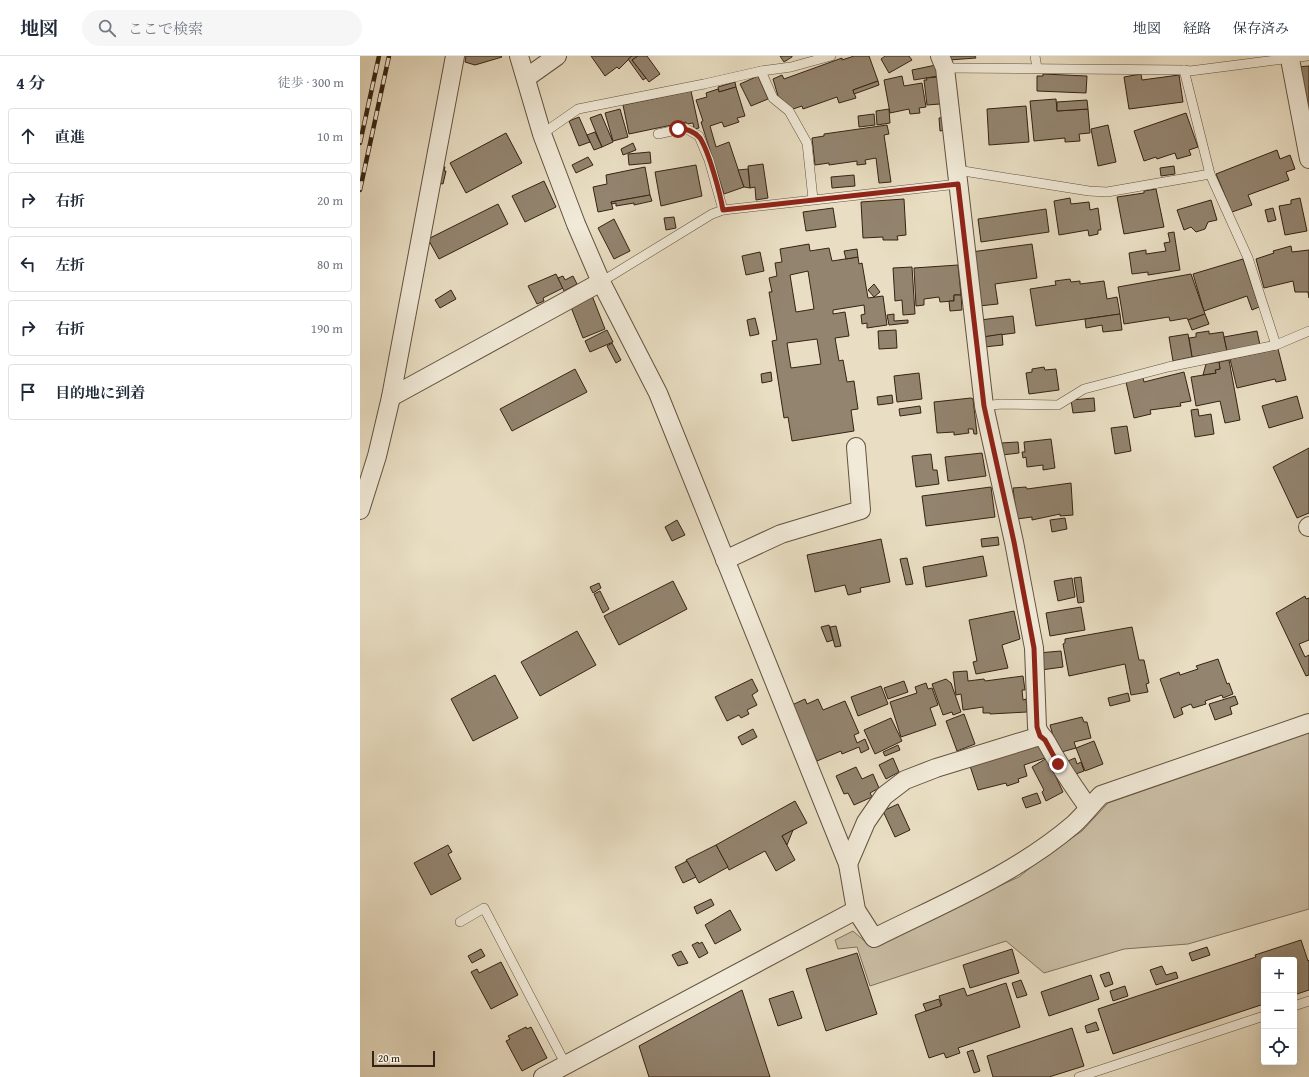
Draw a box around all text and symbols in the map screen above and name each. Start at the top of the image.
search box [82,10,362,46]
text: 地図 [20,14,58,42]
icon: search [96,17,118,39]
text: ここで検索 [128,18,203,39]
text: 地図 [1133,18,1161,38]
text: 経路 [1183,18,1211,38]
text: 保存済み [1233,18,1289,38]
text: 4 分 [16,70,46,95]
text: 徒歩 · 300 m [278,73,344,92]
route start [669,120,687,138]
icon: ahead [17,125,39,147]
text: 直進 [55,126,85,147]
text: 10 m [317,127,343,146]
icon: right [17,189,39,211]
text: 右折 [55,190,85,211]
text: 20 m [317,191,343,210]
icon: left [17,253,39,275]
text: 左折 [55,254,85,275]
text: 80 m [317,255,343,274]
icon: right [17,317,39,339]
text: 右折 [55,318,85,339]
text: 190 m [311,319,343,338]
icon: arrive [17,381,39,403]
text: 目的地に到着 [55,382,145,403]
route end [1049,755,1067,773]
map controls [1261,957,1297,1065]
button: + [1261,957,1297,993]
button: − [1261,993,1297,1029]
button: locate [1261,1029,1297,1065]
scale bar [372,1049,435,1068]
text: 20 m [378,1050,400,1066]

